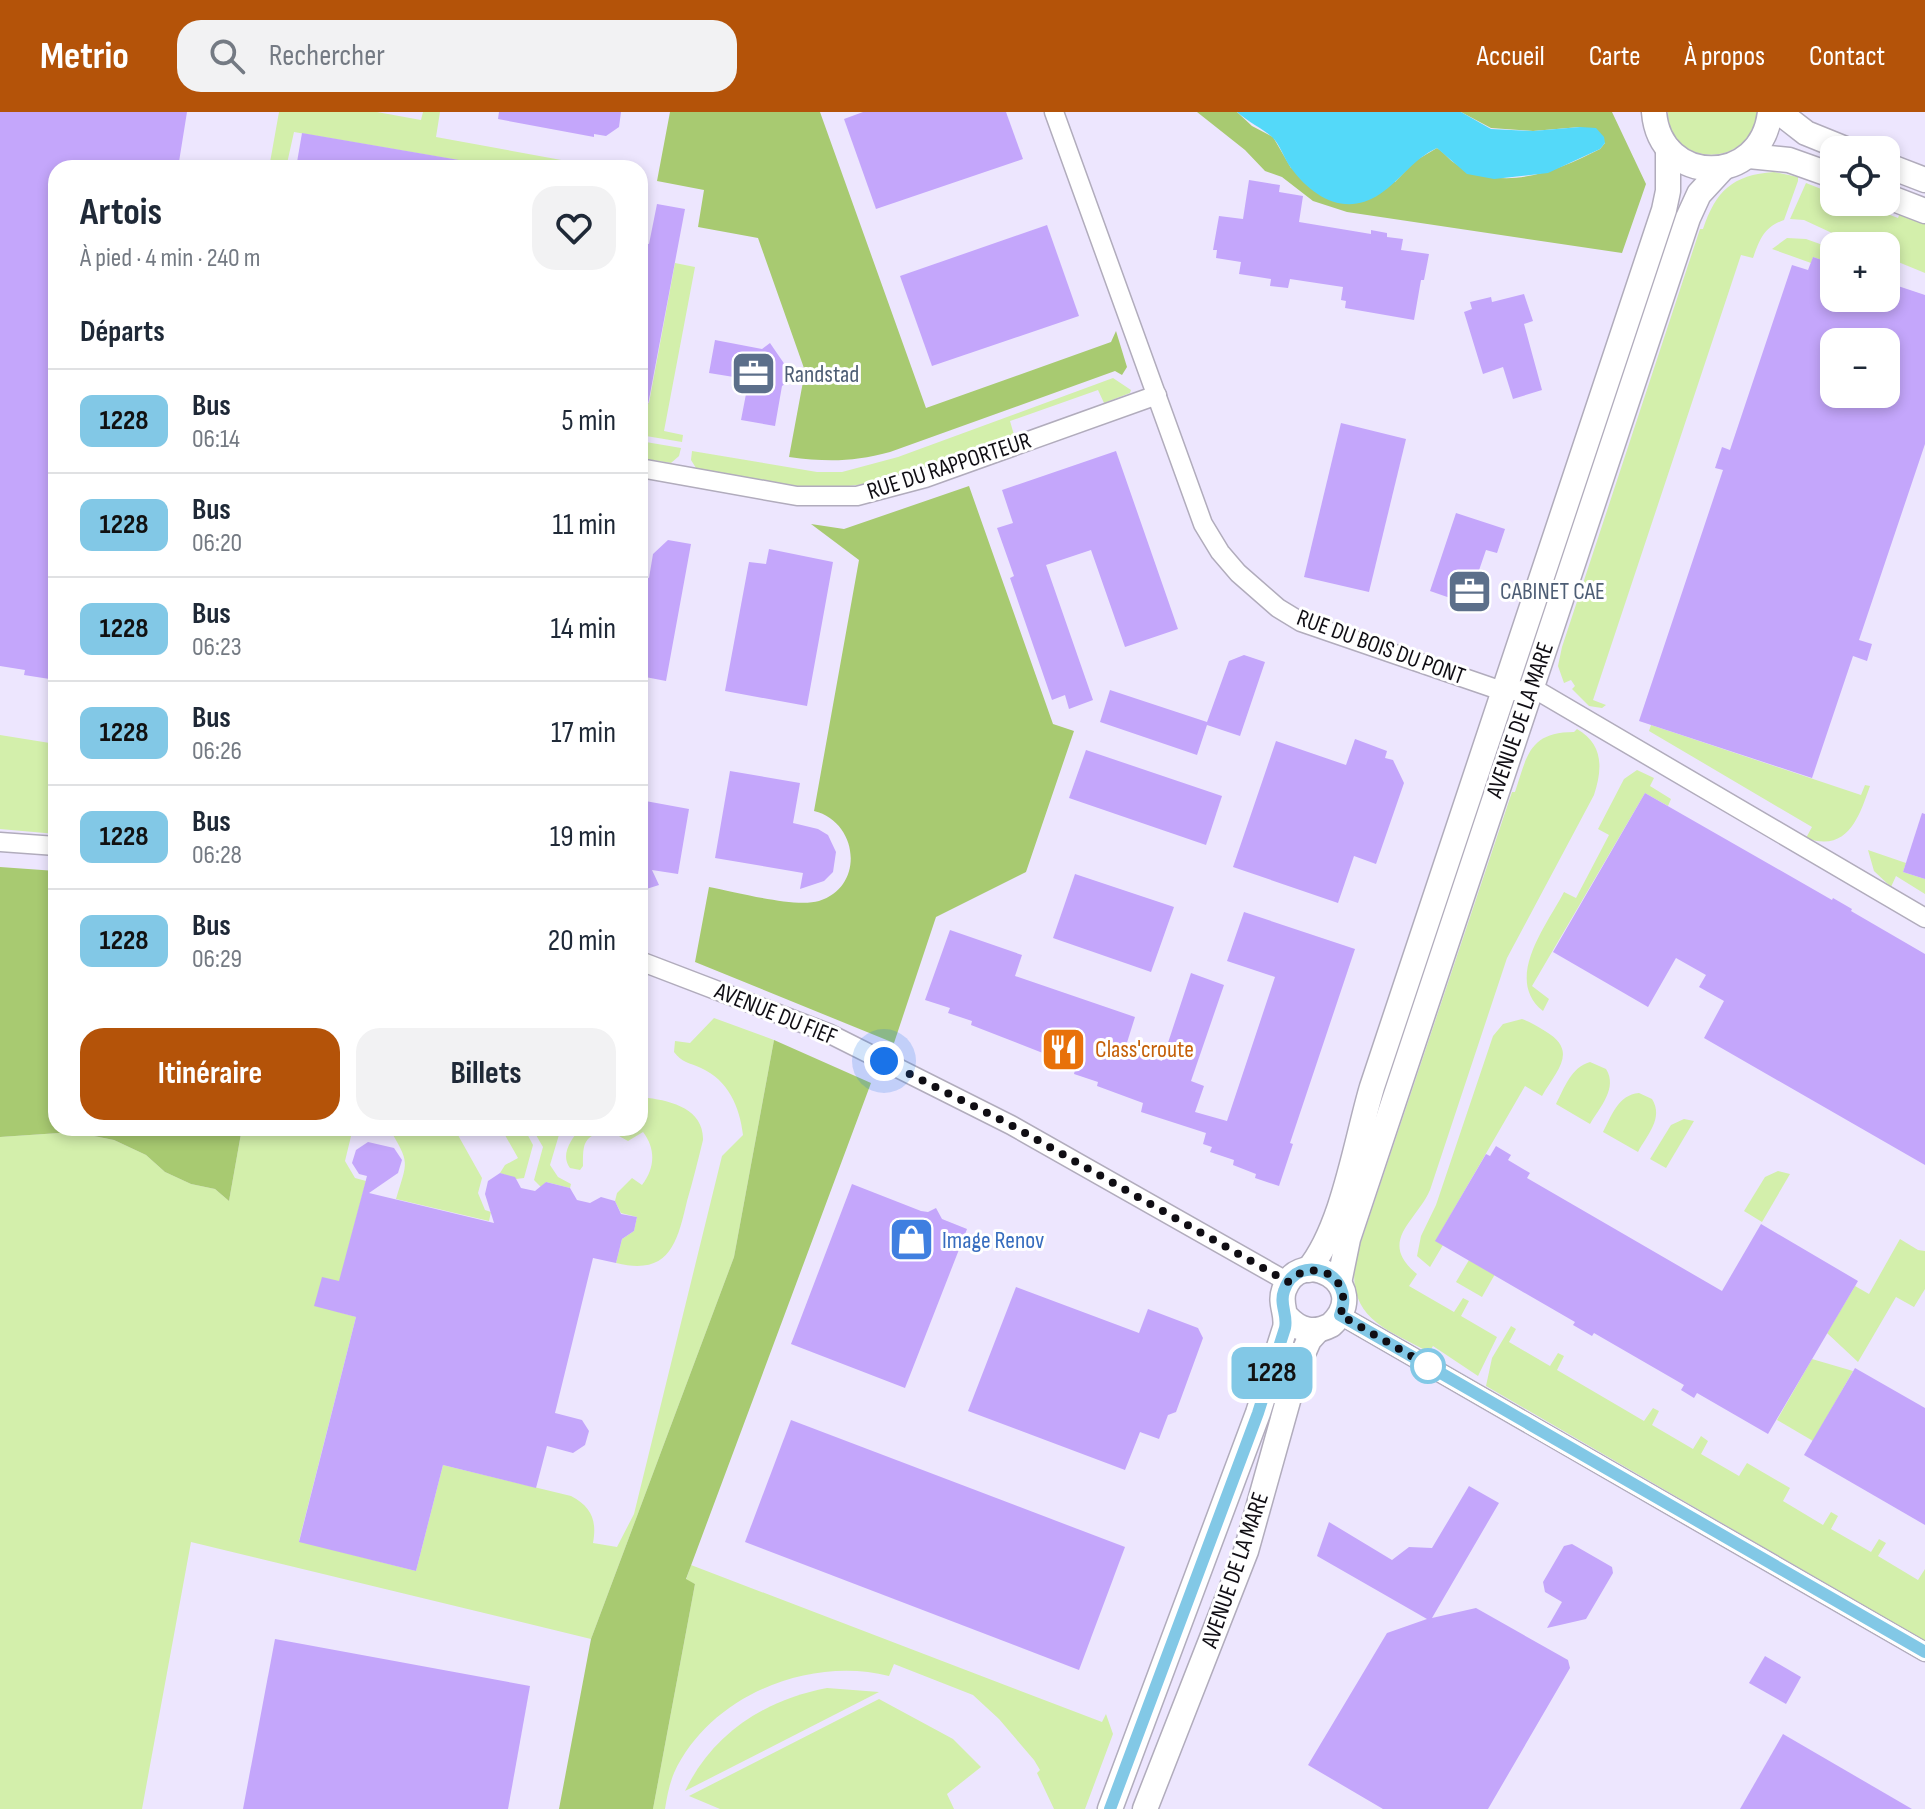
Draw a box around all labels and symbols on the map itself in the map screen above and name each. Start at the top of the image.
office icon: Randstad [729,350,777,398]
place label: Randstad [784,360,859,389]
street label: RUE DU RAPPORTEUR [863,426,1035,506]
office icon: CABINET CAE [1445,567,1493,615]
place label: CABINET CAE [1500,577,1605,606]
street label: RUE DU BOIS DU PONT [1293,603,1469,691]
street label: AVENUE DE LA MARE [1480,639,1560,802]
street label: AVENUE DU FIEF [710,976,841,1052]
restaurant icon: Class'croute [1040,1025,1088,1073]
place label: Class'croute [1095,1035,1194,1064]
your location [864,1041,904,1081]
shop icon: Image Renov [887,1216,935,1264]
place label: Image Renov [942,1226,1044,1255]
line badge: 1228 [1216,1347,1328,1399]
unlabelled marker [1411,1349,1445,1383]
street label: AVENUE DE LA MARE [1195,1489,1275,1652]

